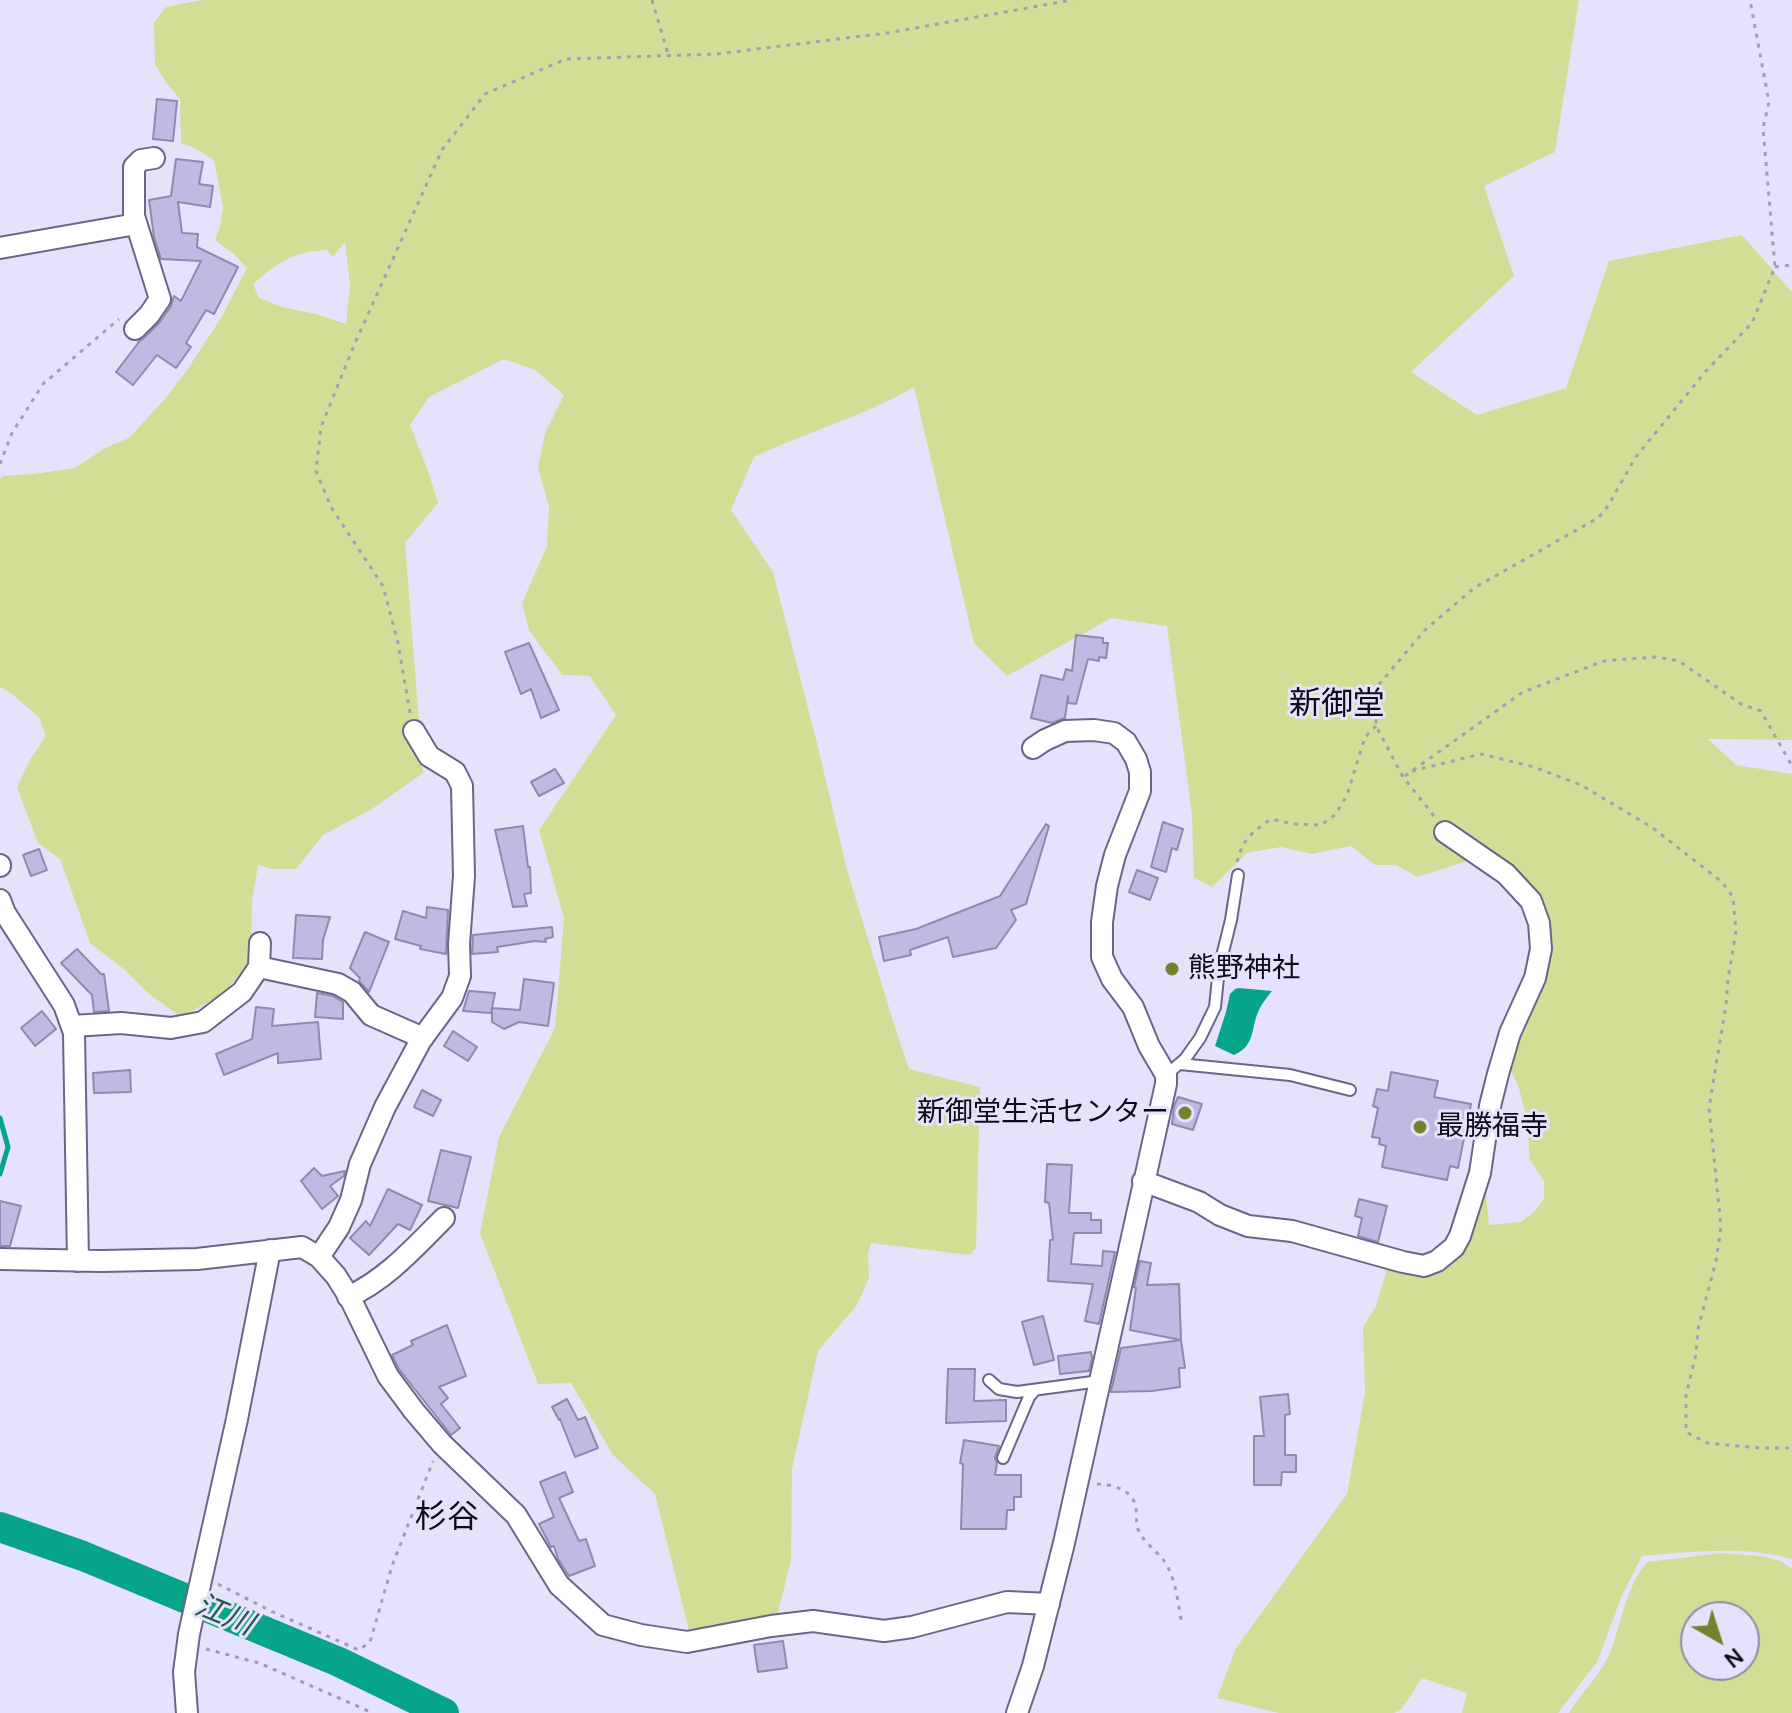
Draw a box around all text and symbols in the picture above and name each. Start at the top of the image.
district label: 新御堂 [1289,686,1385,724]
place label: 熊野神社 [1188,952,1300,986]
marker: 熊野神社 [1163,960,1181,978]
place label: 新御堂生活センター [917,1096,1169,1130]
marker: 新御堂生活センター [1176,1104,1194,1122]
place label: 最勝福寺 [1436,1110,1548,1144]
marker: 最勝福寺 [1411,1118,1429,1136]
district label: 杉谷 [415,1499,479,1537]
water label: 江川 [189,1588,259,1644]
north arrow [1680,1601,1760,1681]
text: N [1718,1641,1749,1675]

